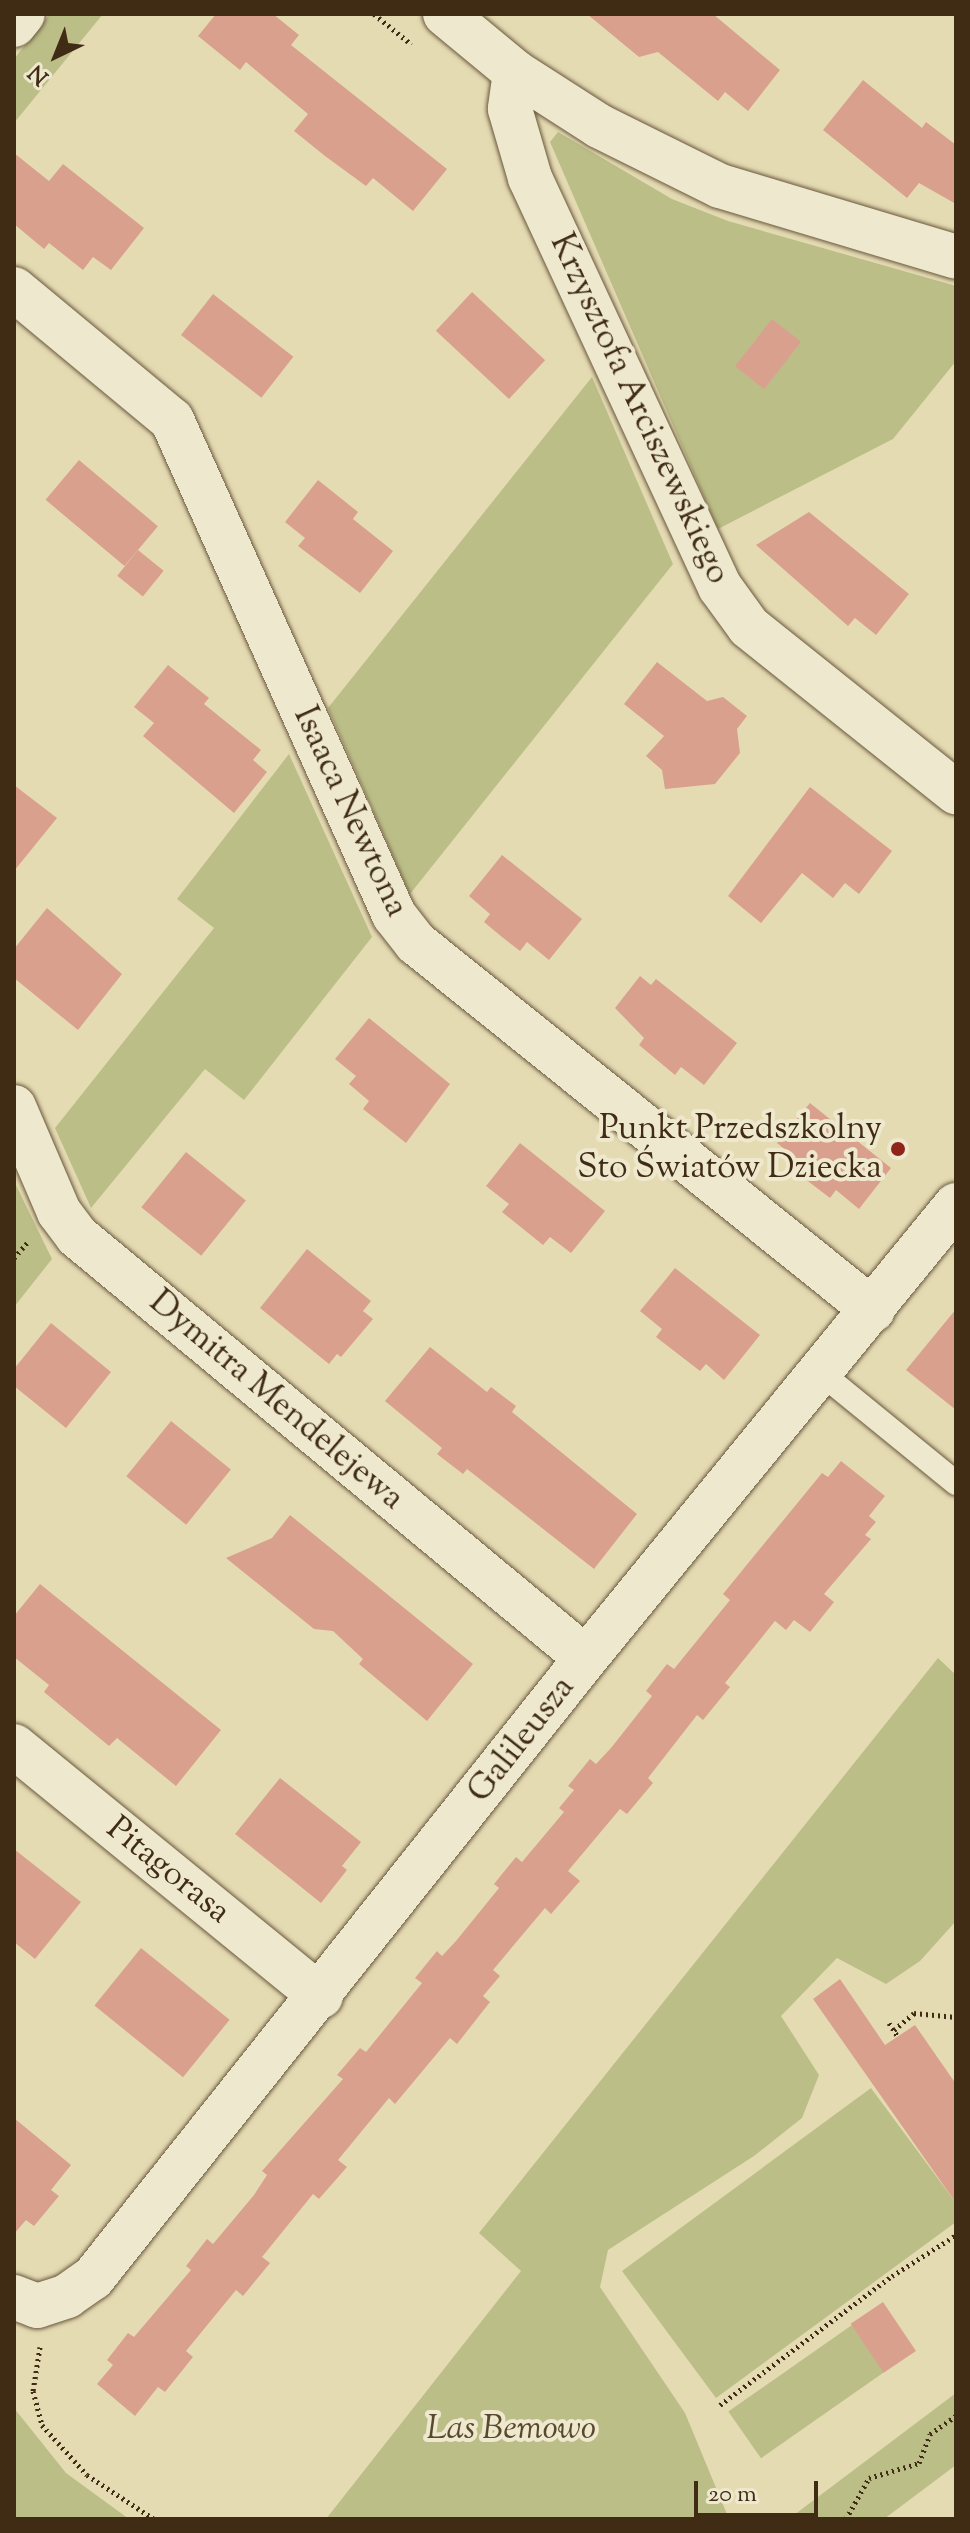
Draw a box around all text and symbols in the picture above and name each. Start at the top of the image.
north arrow [16,16,96,96]
text: N [22,56,57,91]
street label: Krzysztofa Arciszewskiego [540,228,738,590]
street label: Isaaca Newtona [284,700,416,924]
place label: Punkt Przedszkolny Sto Światów Dziecka [577,1109,882,1188]
marker: Punkt Przedszkolny Sto Światów Dziecka [889,1140,907,1158]
street label: Dymitra Mendelejewa [140,1282,412,1520]
street label: Galileusza [460,1669,584,1811]
street label: Pitagorasa [98,1809,238,1933]
park label: Las Bemowo [426,2410,596,2450]
scale bar [698,2465,822,2515]
text: 20 m [708,2478,757,2512]

